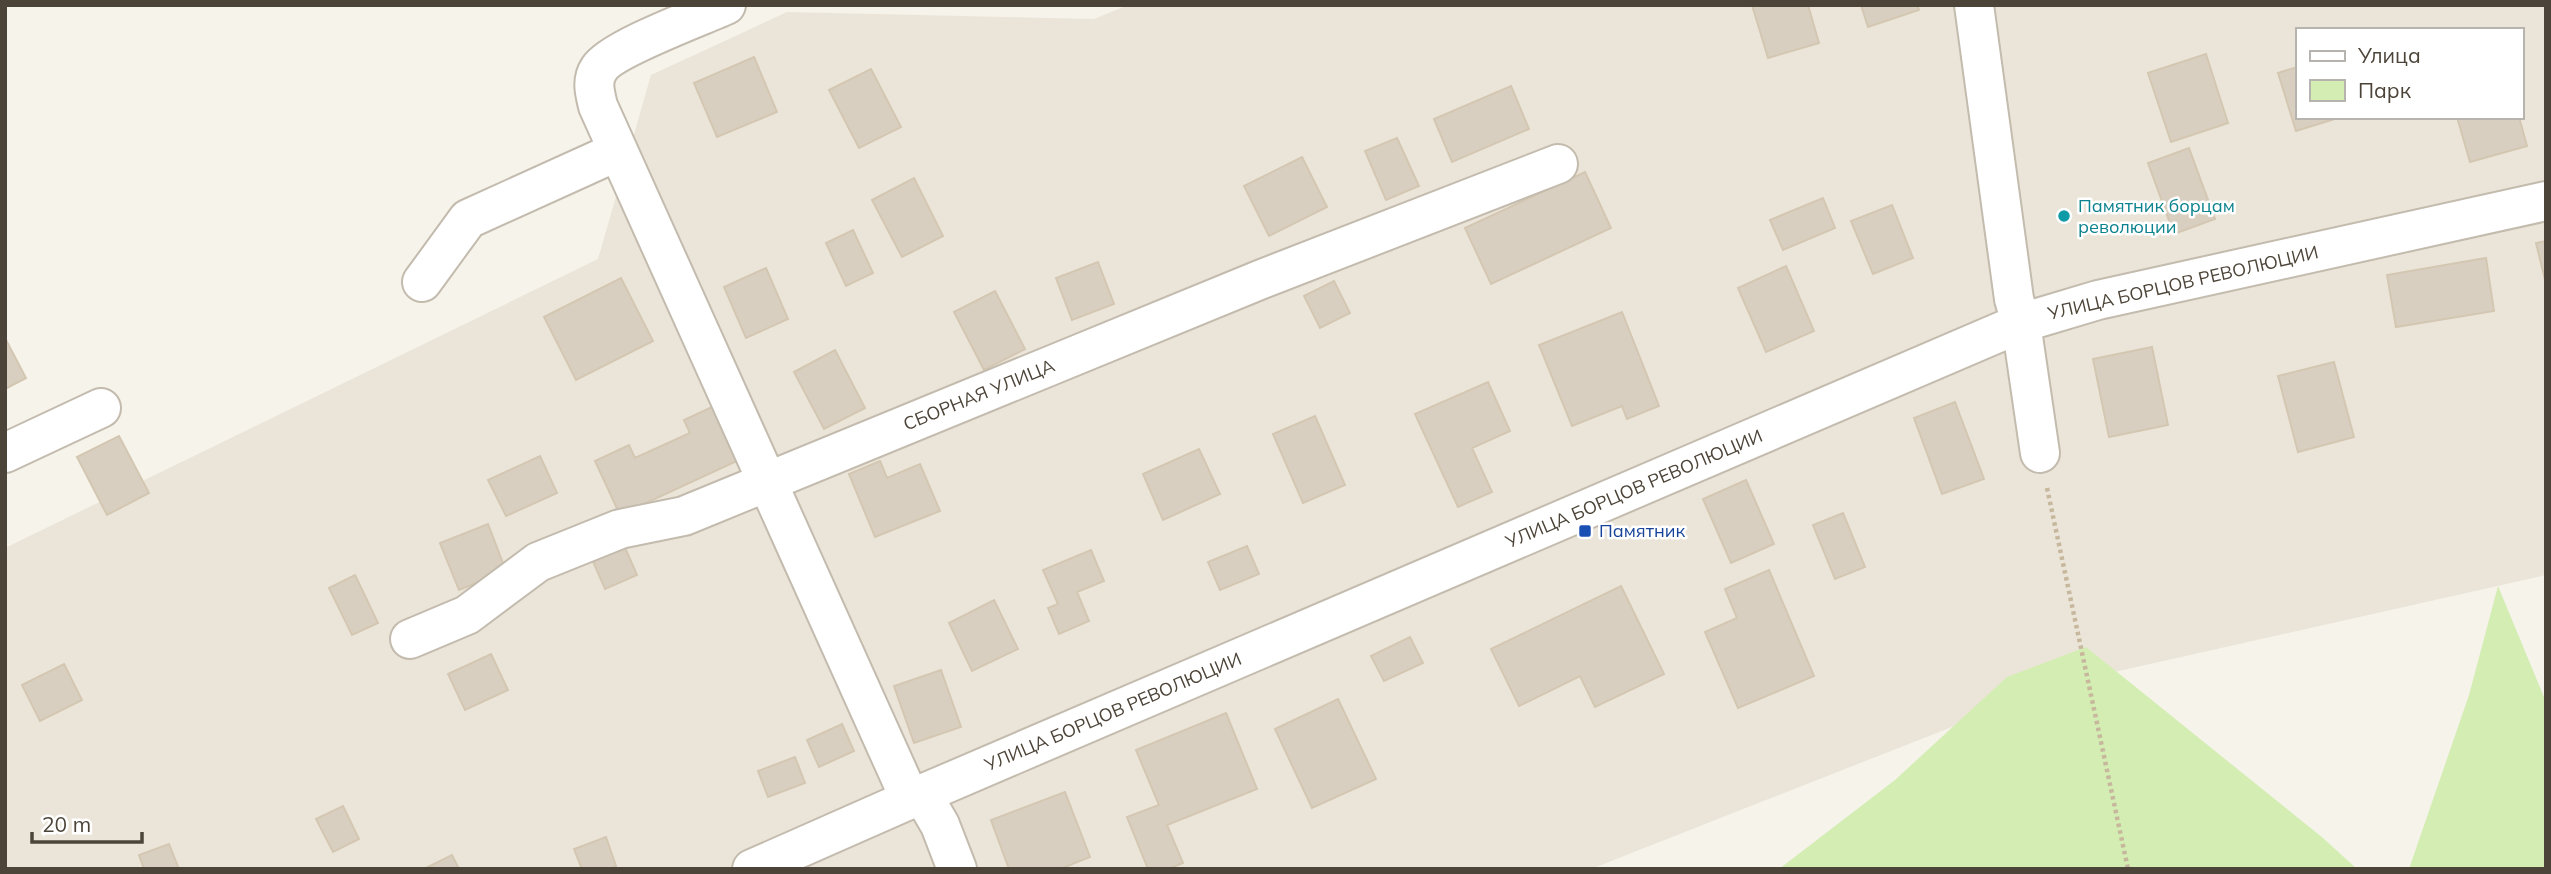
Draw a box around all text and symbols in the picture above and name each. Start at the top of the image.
legend [2296,28,2523,119]
text: Улица [2357,42,2421,68]
text: Парк [2358,77,2412,103]
place label: Памятник борцам революции [2078,194,2235,238]
marker: Памятник борцам революции [2056,208,2072,224]
street label: УЛИЦА БОРЦОВ РЕВОЛЮЦИИ [2044,240,2320,325]
street label: СБОРНАЯ УЛИЦА [900,354,1058,435]
street label: УЛИЦА БОРЦОВ РЕВОЛЮЦИИ [1501,424,1766,554]
place label: Памятник [1599,519,1685,542]
marker: Памятник [1577,523,1593,539]
street label: УЛИЦА БОРЦОВ РЕВОЛЮЦИИ [980,647,1245,777]
scale bar [32,800,142,844]
text: 20 m [42,811,91,837]

